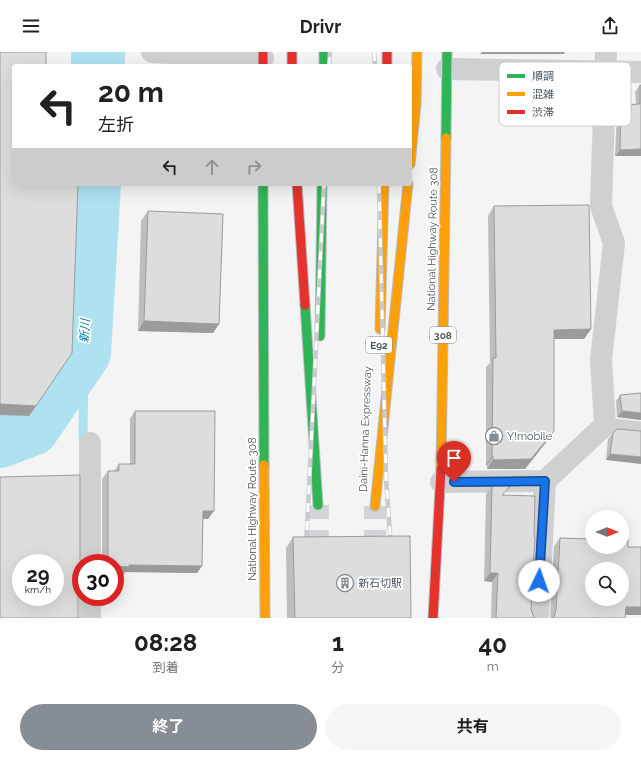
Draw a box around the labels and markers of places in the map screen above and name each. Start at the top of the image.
shop icon: Y!mobile [484,426,504,446]
place label: Y!mobile [507,430,553,443]
pin [437,441,471,482]
building icon: 新石切駅 [335,573,355,593]
place label: 新石切駅 [358,577,402,590]

